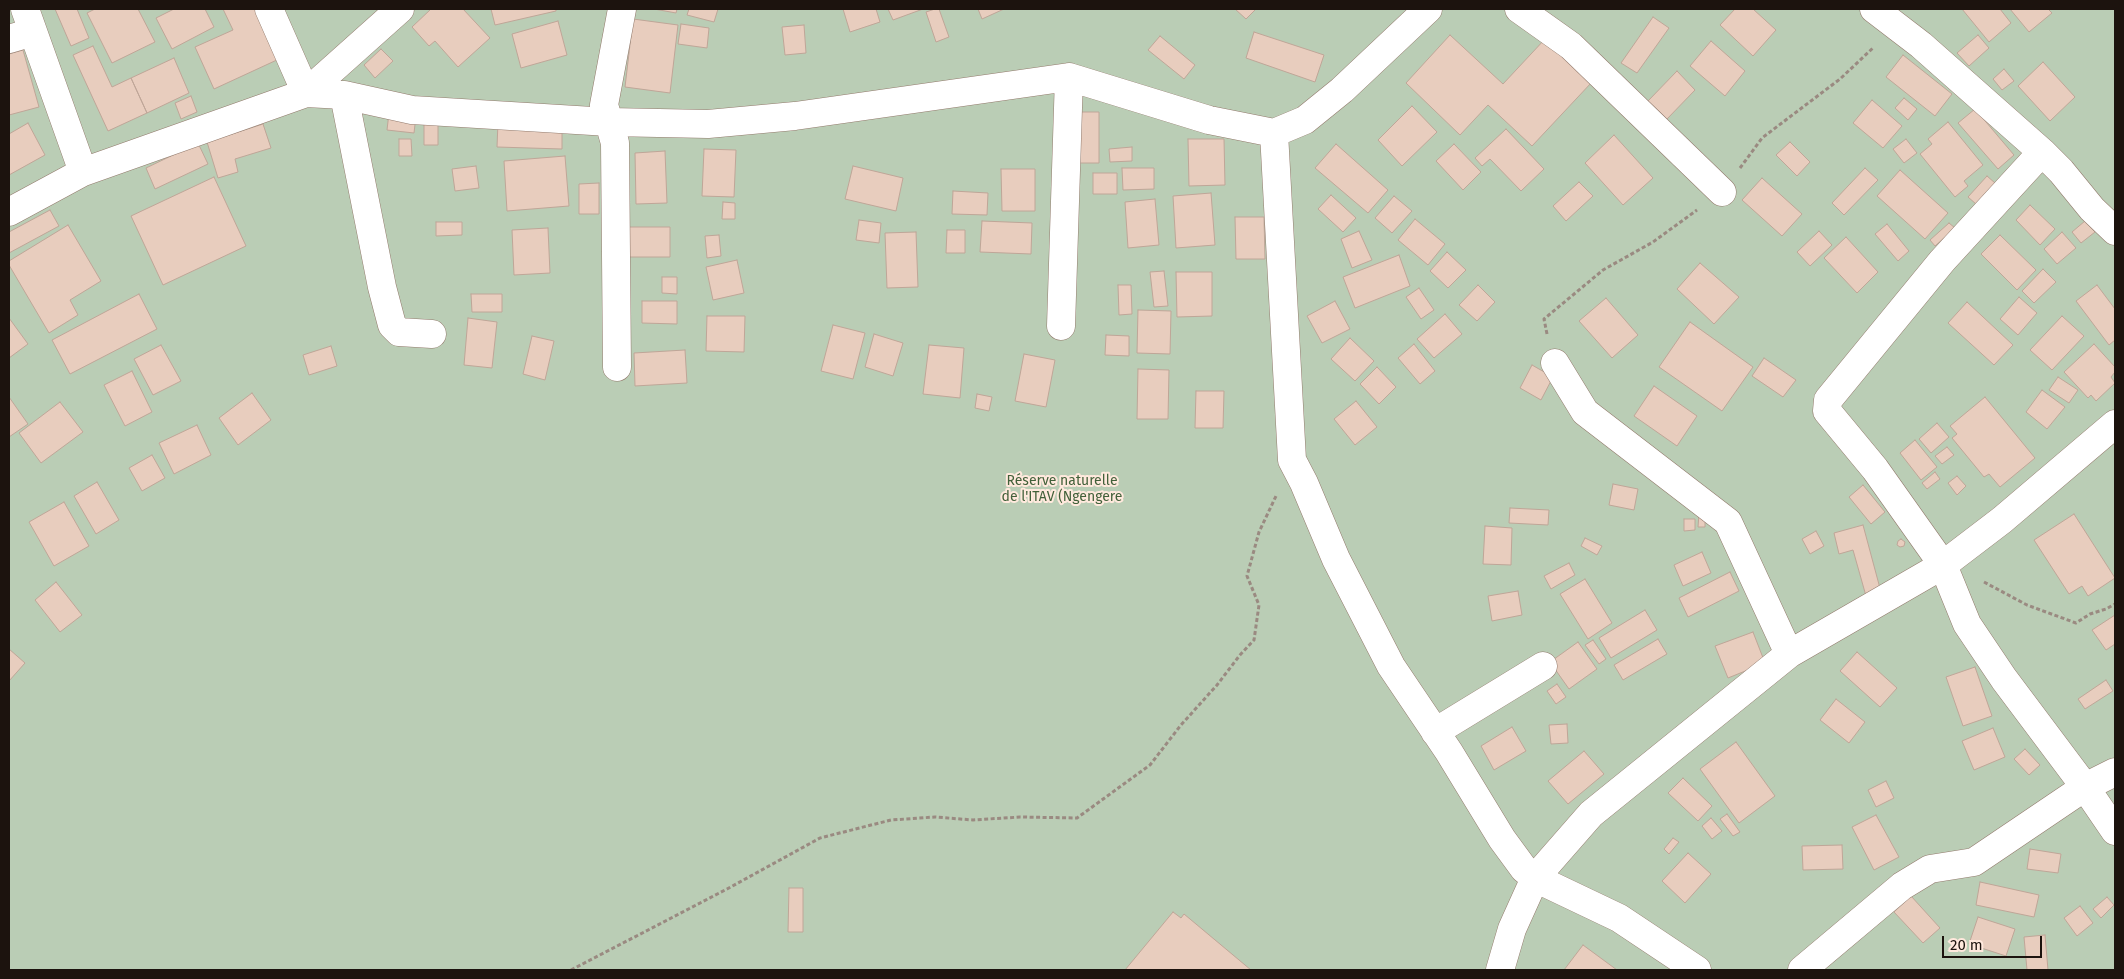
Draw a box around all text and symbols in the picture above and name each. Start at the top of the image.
park label: Réserve naturelle de l'ITAV (Ngengere [1002,473,1122,506]
scale bar [1944,926,2044,958]
text: 20 m [1950,936,1983,954]

